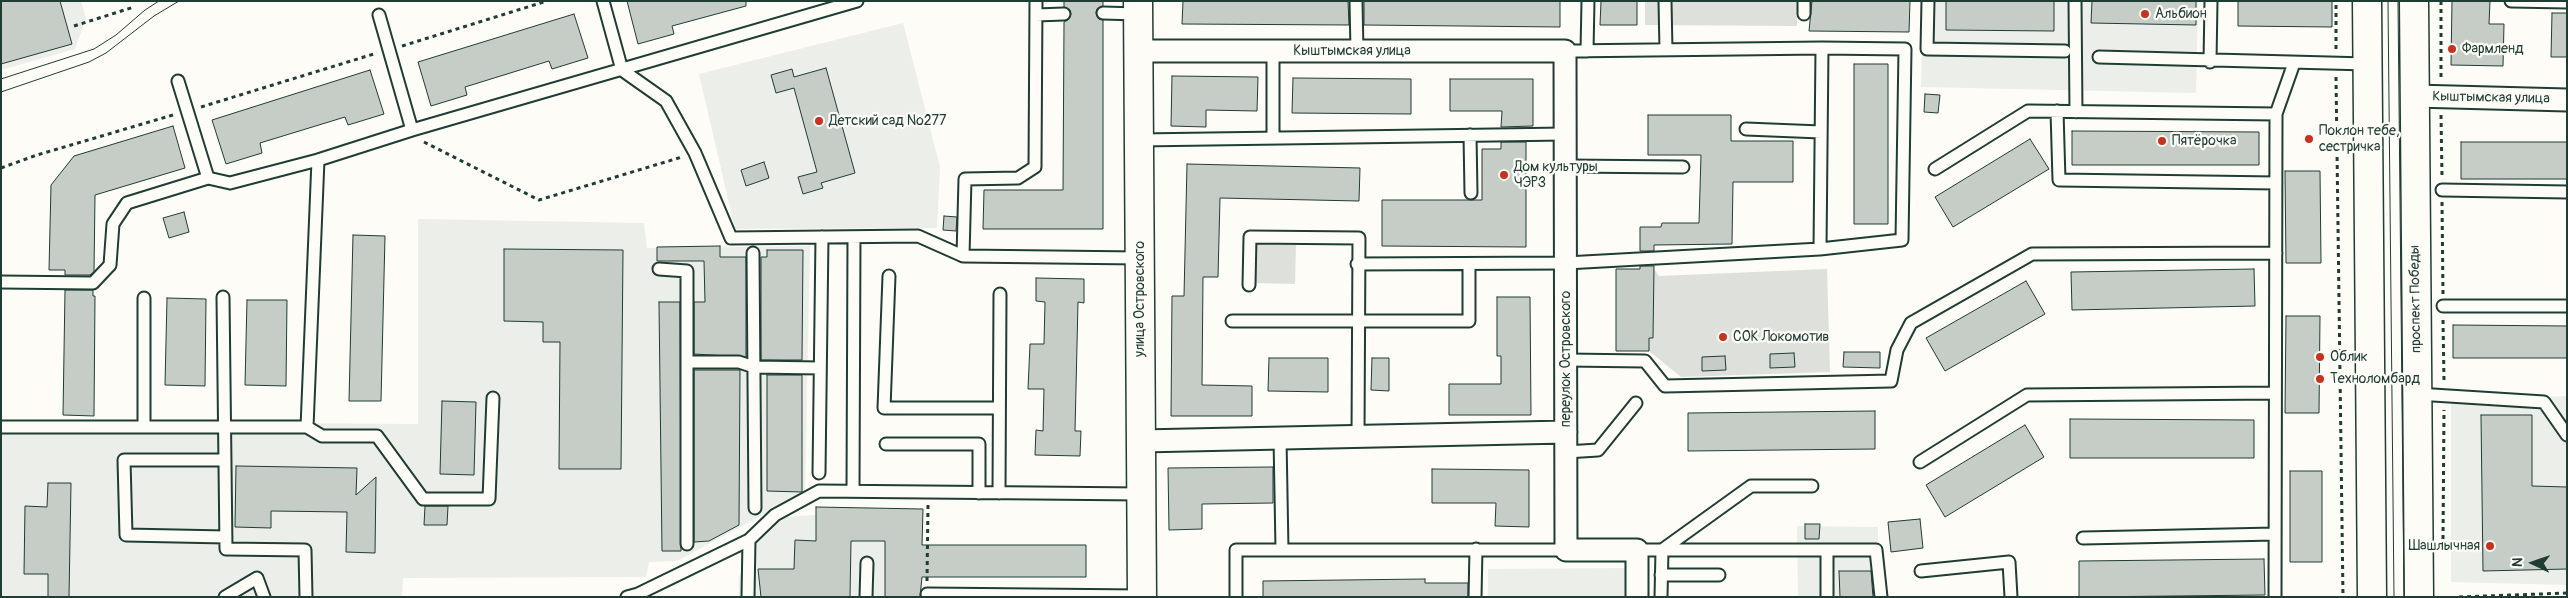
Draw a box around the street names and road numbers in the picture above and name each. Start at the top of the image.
street label: Кыштымская улица [1293,43,1411,59]
street label: Кыштымская улица [2432,89,2550,107]
street label: улица Островского [1132,241,1148,357]
street label: проспект Победы [2407,245,2425,353]
street label: переулок Островского [1558,291,1574,427]

